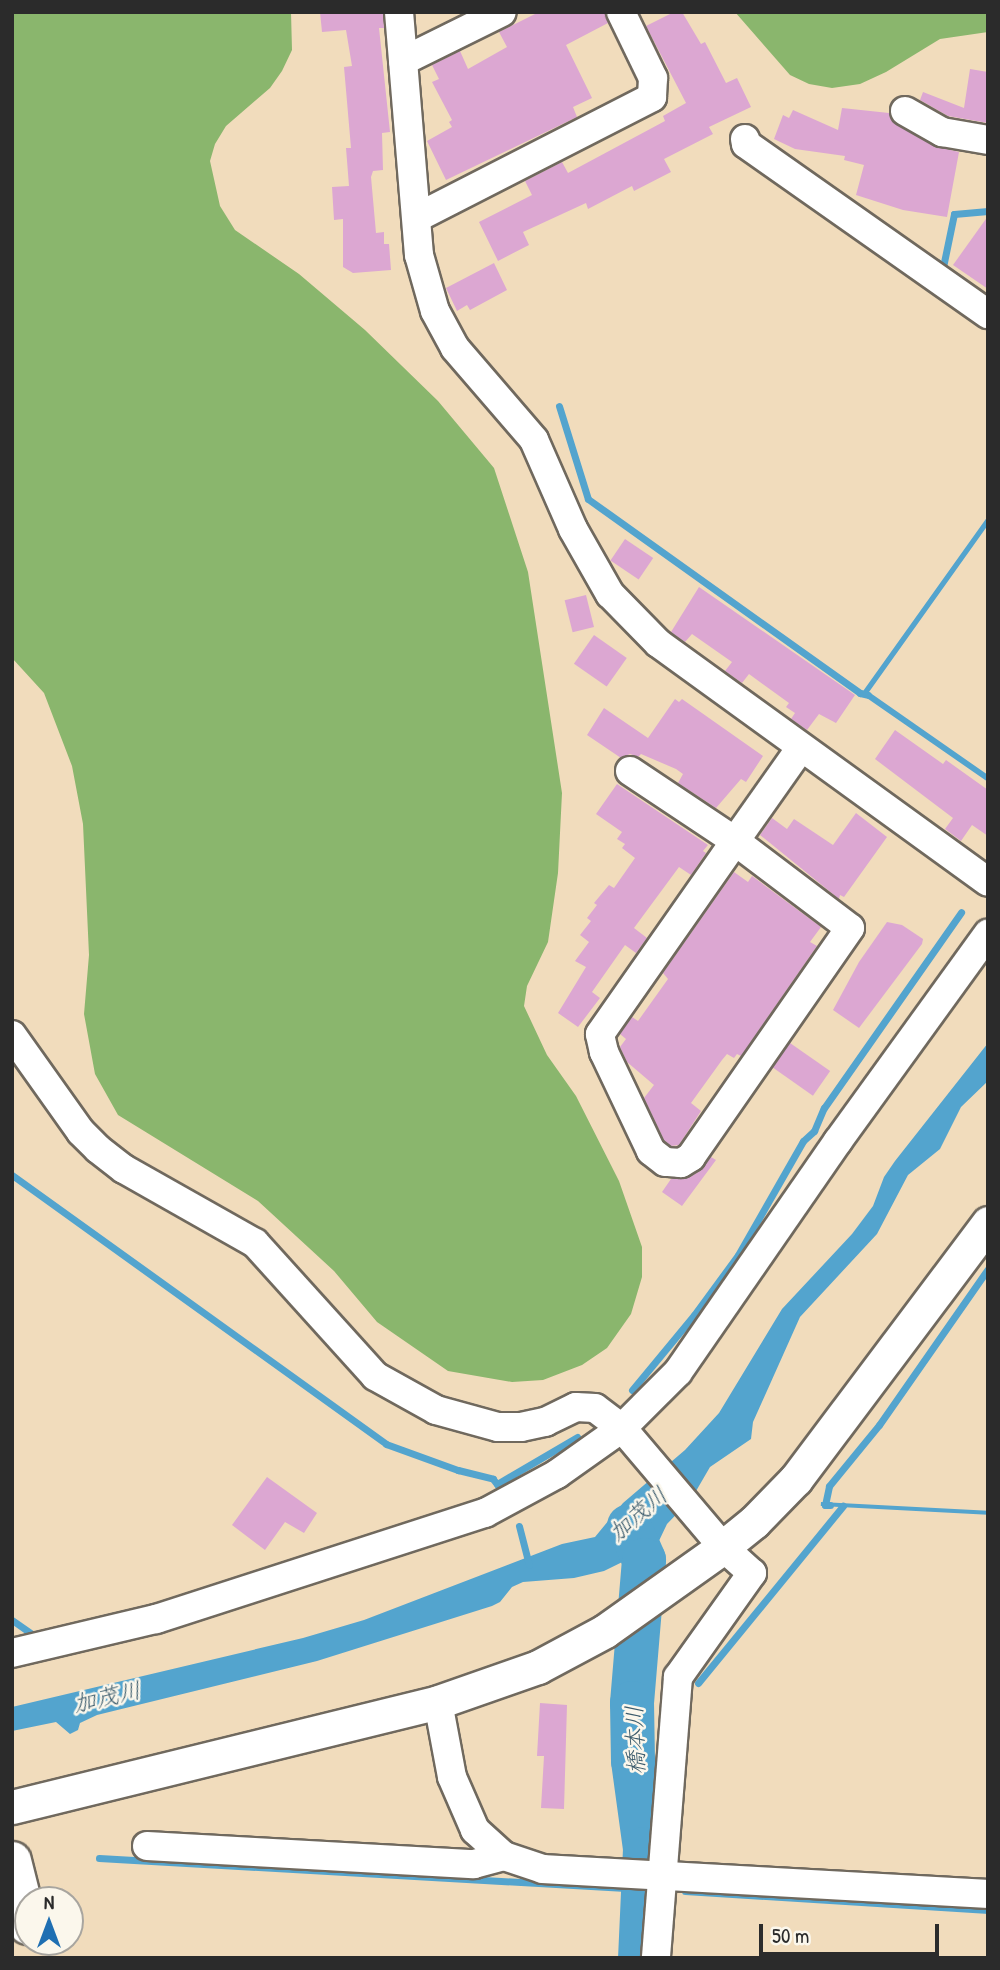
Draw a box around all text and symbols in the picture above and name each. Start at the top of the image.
water label: 加茂川 [603,1481,673,1547]
water label: 加茂川 [70,1676,144,1718]
water label: 橋本川 [620,1705,650,1775]
north arrow [14,1886,84,1956]
text: N [44,1889,54,1915]
scale bar [762,1910,942,1954]
text: 50 m [772,1921,809,1950]

